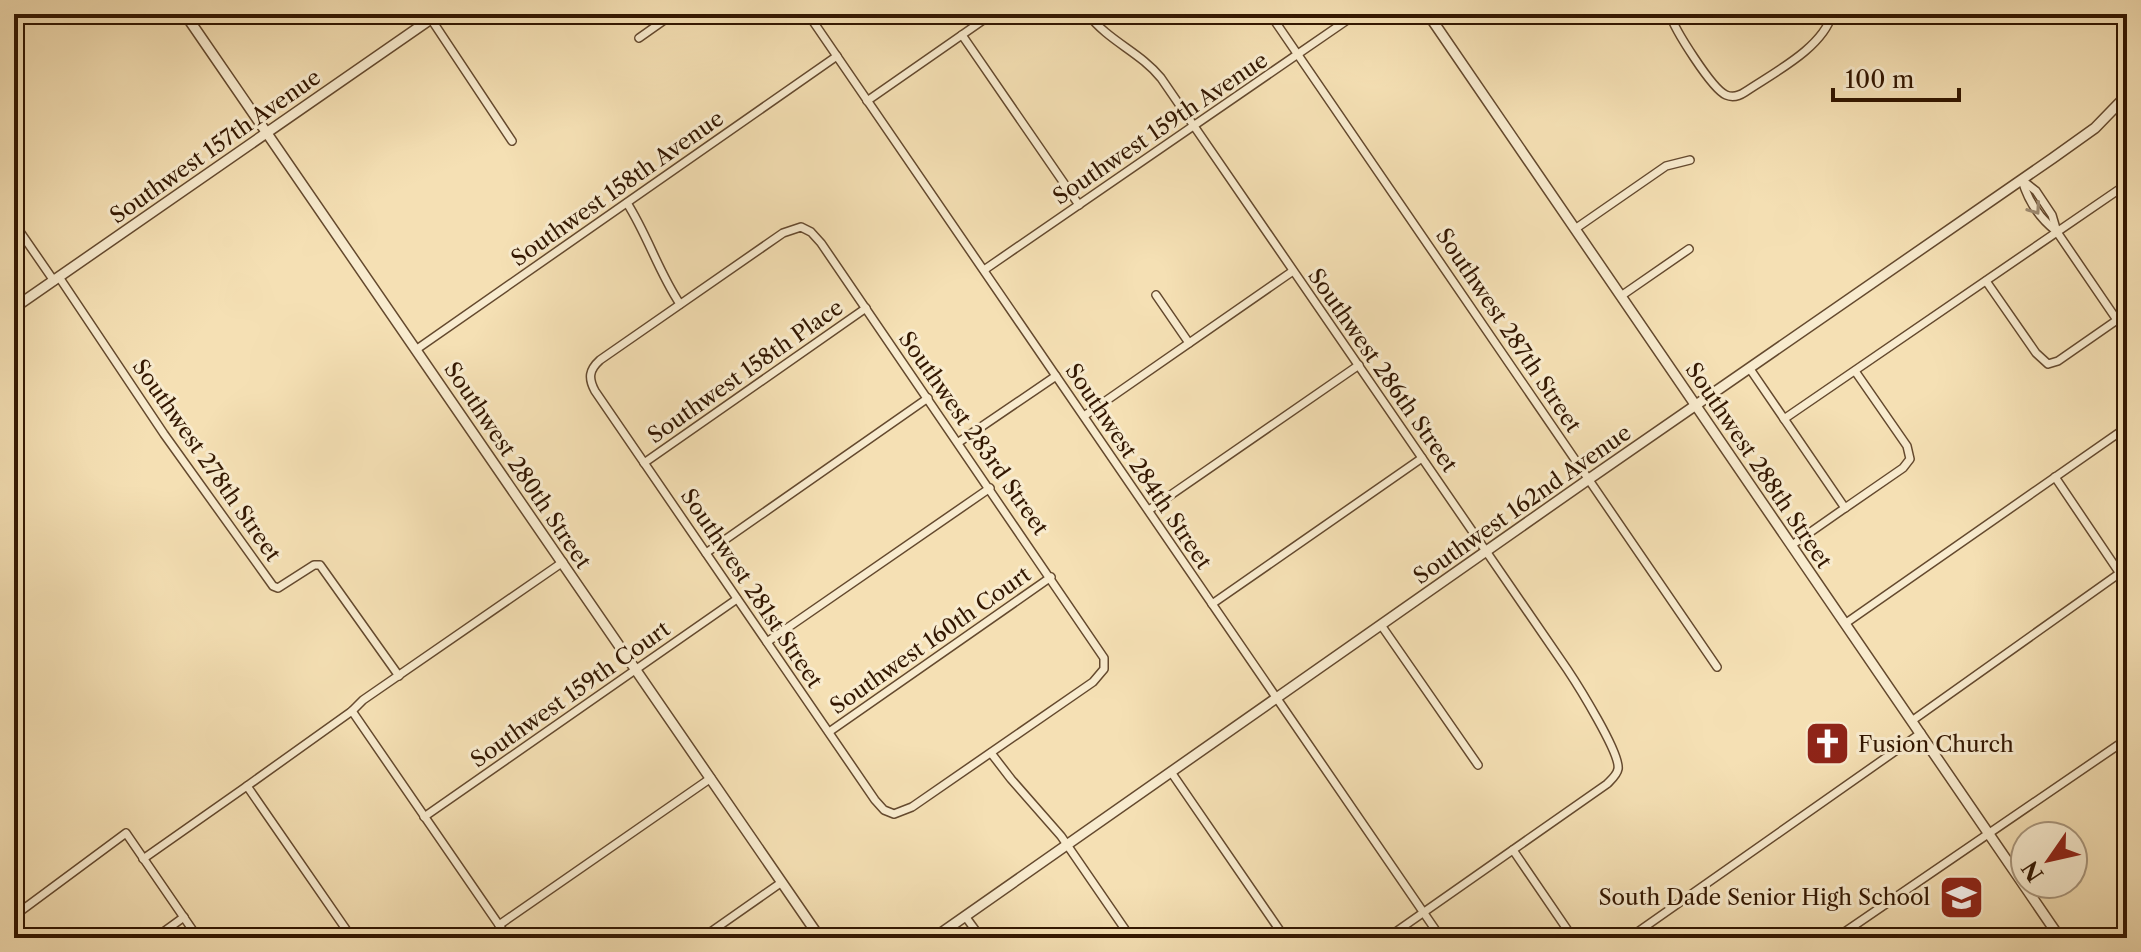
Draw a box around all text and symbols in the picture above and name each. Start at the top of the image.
street label: Southwest 159th Avenue [1048,46,1273,210]
scale bar [1833,52,1959,102]
street label: Southwest 157th Avenue [105,63,326,229]
text: 100 m [1845,65,1914,94]
street label: Southwest 158th Avenue [506,105,729,272]
one-way arrow [2025,201,2040,215]
street label: Southwest 287th Street [1430,223,1587,438]
street label: Southwest 286th Street [1302,263,1463,478]
street label: Southwest 158th Place [642,294,848,449]
street label: Southwest 283rd Street [893,326,1054,541]
street label: Southwest 278th Street [127,354,287,567]
street label: Southwest 280th Street [438,357,597,574]
street label: Southwest 288th Street [1680,357,1838,574]
street label: Southwest 284th Street [1060,358,1218,574]
street label: Southwest 162nd Avenue [1408,419,1636,590]
street label: Southwest 281st Street [675,483,828,693]
street label: Southwest 160th Court [825,561,1036,720]
street label: Southwest 159th Court [466,615,675,773]
church icon: Fusion Church [1803,720,1851,768]
place label: Fusion Church [1858,731,2014,758]
north arrow [2009,820,2089,900]
text: N [2016,855,2049,886]
school or university icon: South Dade Senior High School [1937,873,1985,921]
place label: South Dade Senior High School [1598,884,1930,911]

